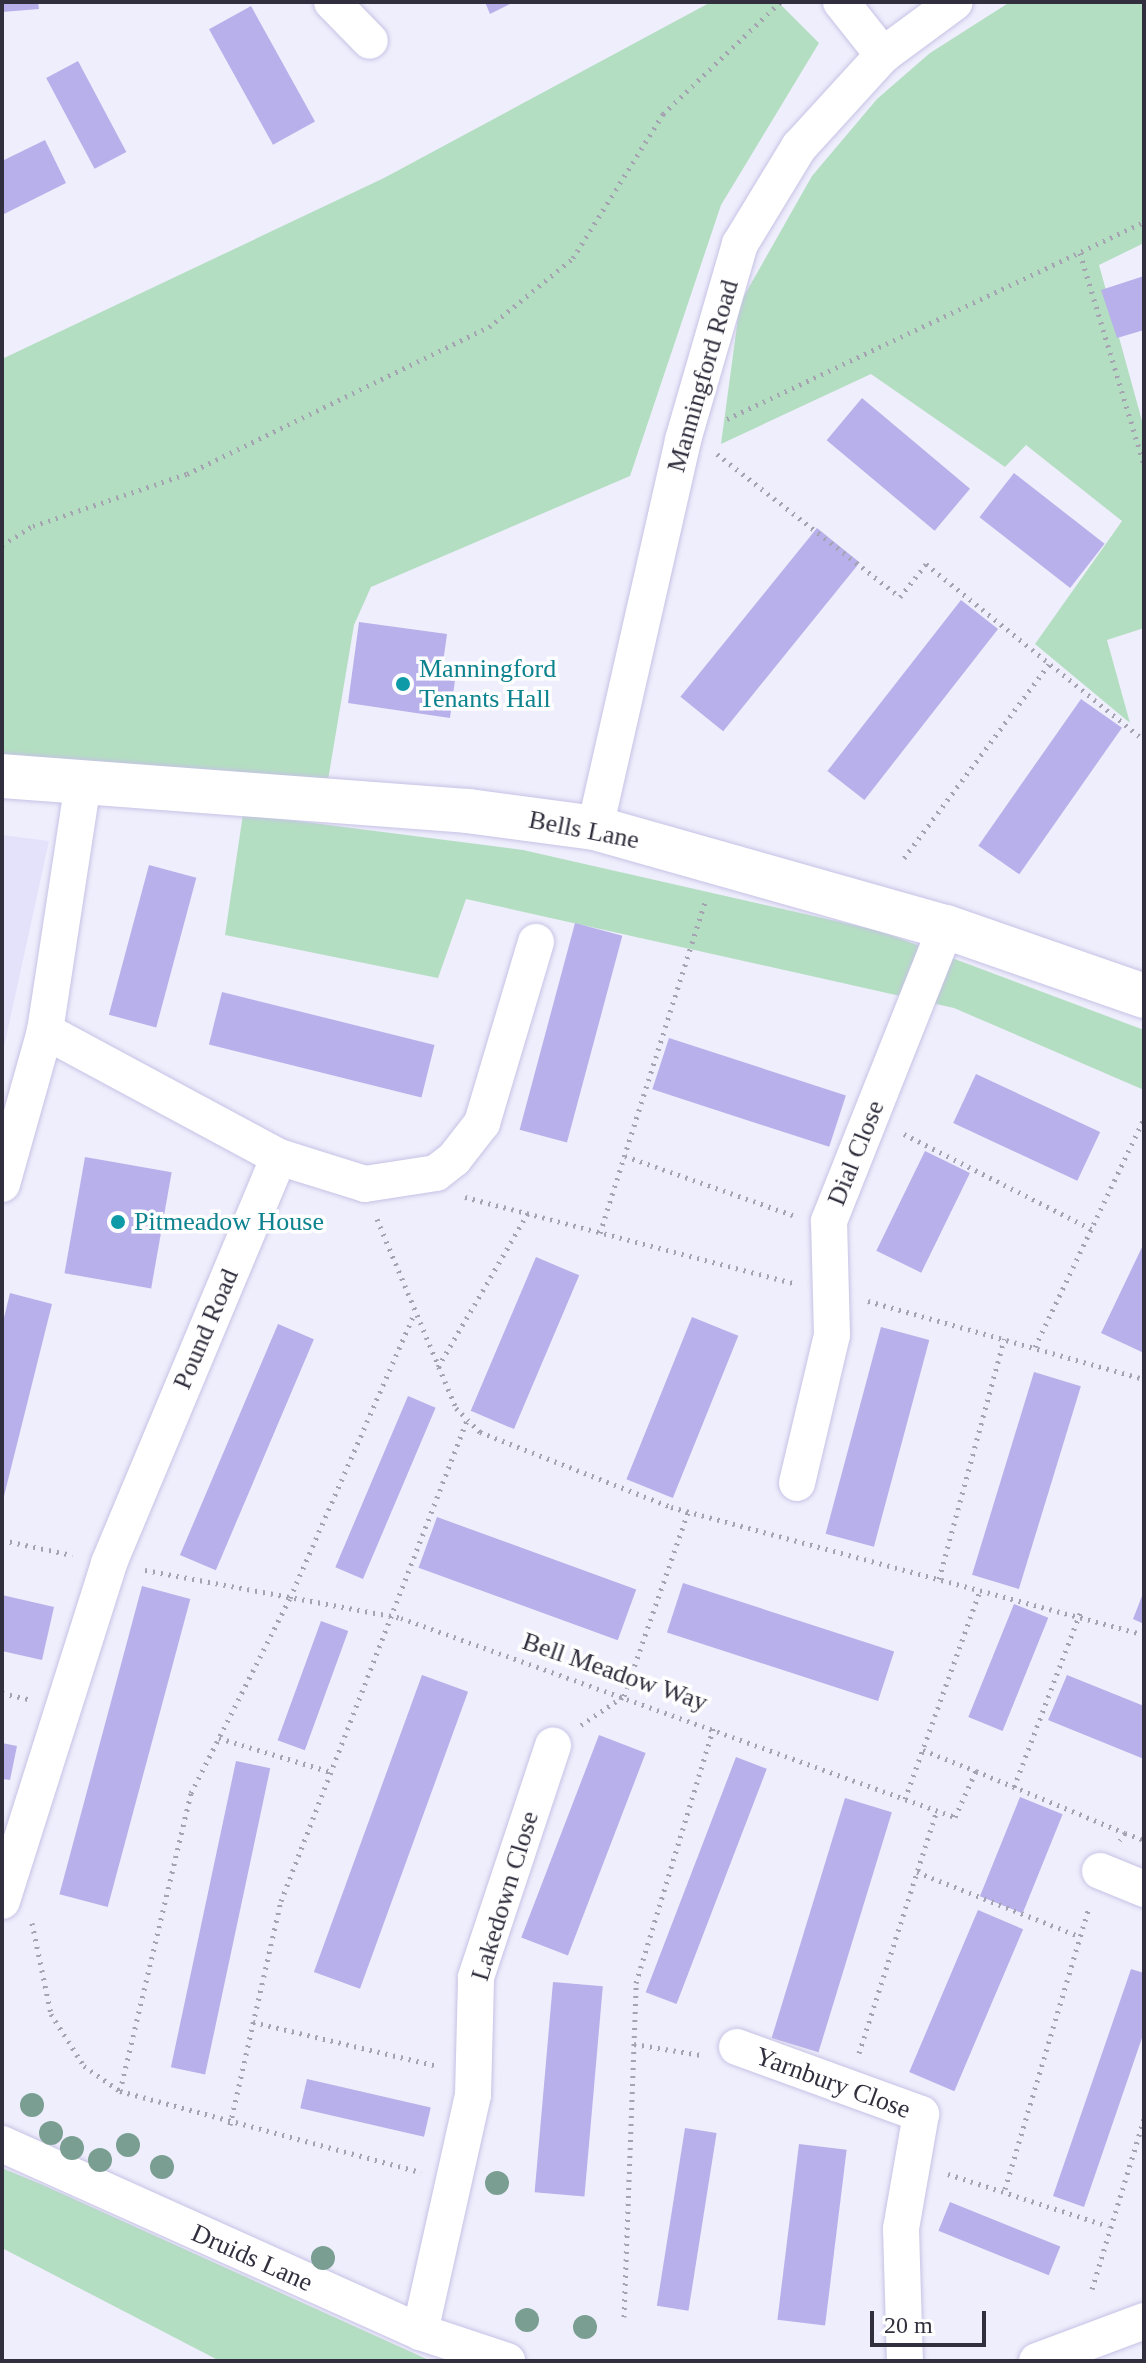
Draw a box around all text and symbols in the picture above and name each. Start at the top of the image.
street label: Manningford Road [661,276,745,476]
place label: Manningford Tenants Hall [419,653,556,714]
marker: Manningford Tenants Hall [394,675,412,693]
street label: Bells Lane [526,804,642,856]
street label: Dial Close [821,1096,891,1210]
place label: Pitmeadow House [134,1206,324,1238]
marker: Pitmeadow House [109,1213,127,1231]
street label: Pound Road [167,1264,245,1394]
street label: Bell Meadow Way [518,1626,712,1718]
street label: Lakedown Close [464,1808,546,1984]
street label: Yarnbury Close [751,2041,915,2125]
street label: Druids Lane [187,2217,317,2299]
scale bar [874,2295,990,2345]
text: 20 m [884,2312,933,2338]

